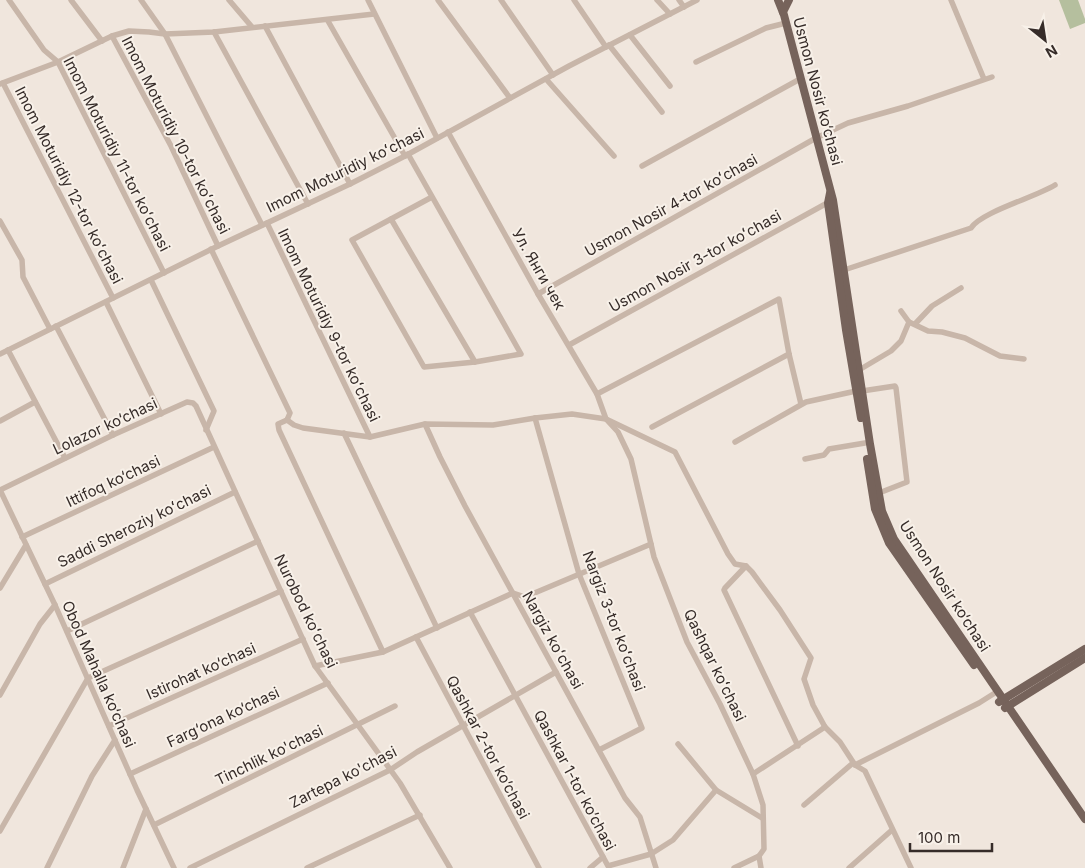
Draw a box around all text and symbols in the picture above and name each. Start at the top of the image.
street label: Usmon Nosir ko‘chasi [789,15,847,167]
north arrow [1020,15,1070,65]
street label: Imom Moturidiy 10-tor koʻchasi [118,33,234,237]
text: N [1043,42,1061,62]
street label: Imom Moturidiy 11-tor koʻchasi [60,54,174,254]
street label: Imom Moturidiy 12-tor koʻchasi [11,83,127,287]
street label: Imom Moturidiy koʻchasi [263,124,427,216]
street label: Usmon Nosir 4-tor koʻchasi [581,150,761,260]
street label: Usmon Nosir 3-tor koʻchasi [606,206,784,316]
street label: Imom Moturidiy 9-tor koʻchasi [274,225,384,425]
street label: Ул. Янги чек [508,225,570,313]
street label: Lolazor ko‘chasi [50,393,160,459]
street label: Ittifoq ko‘chasi [63,451,163,511]
street label: Saddi Sheroziy koʻchasi [54,481,214,571]
street label: Usmon Nosir ko‘chasi [895,517,995,655]
street label: Nargiz 3-tor koʻchasi [579,548,649,694]
street label: Nurobod koʻchasi [270,551,342,671]
street label: Nargiz koʻchasi [518,588,588,692]
street label: Obod Mahalla ko‘chasi [58,598,140,750]
street label: Qashqar koʻchasi [680,606,750,724]
street label: Istirohat ko‘chasi [143,638,259,704]
street label: Qashkar 2-tor koʼchasi [442,672,534,822]
street label: Farg‘ona ko‘chasi [164,683,282,751]
street label: Qashkar 1-tor koʼchasi [530,706,620,854]
street label: Tinchlik ko'chasi [212,721,326,789]
street label: Zartepa ko'chasi [286,742,400,812]
scale bar [910,820,992,852]
text: 100 m [918,828,960,847]

